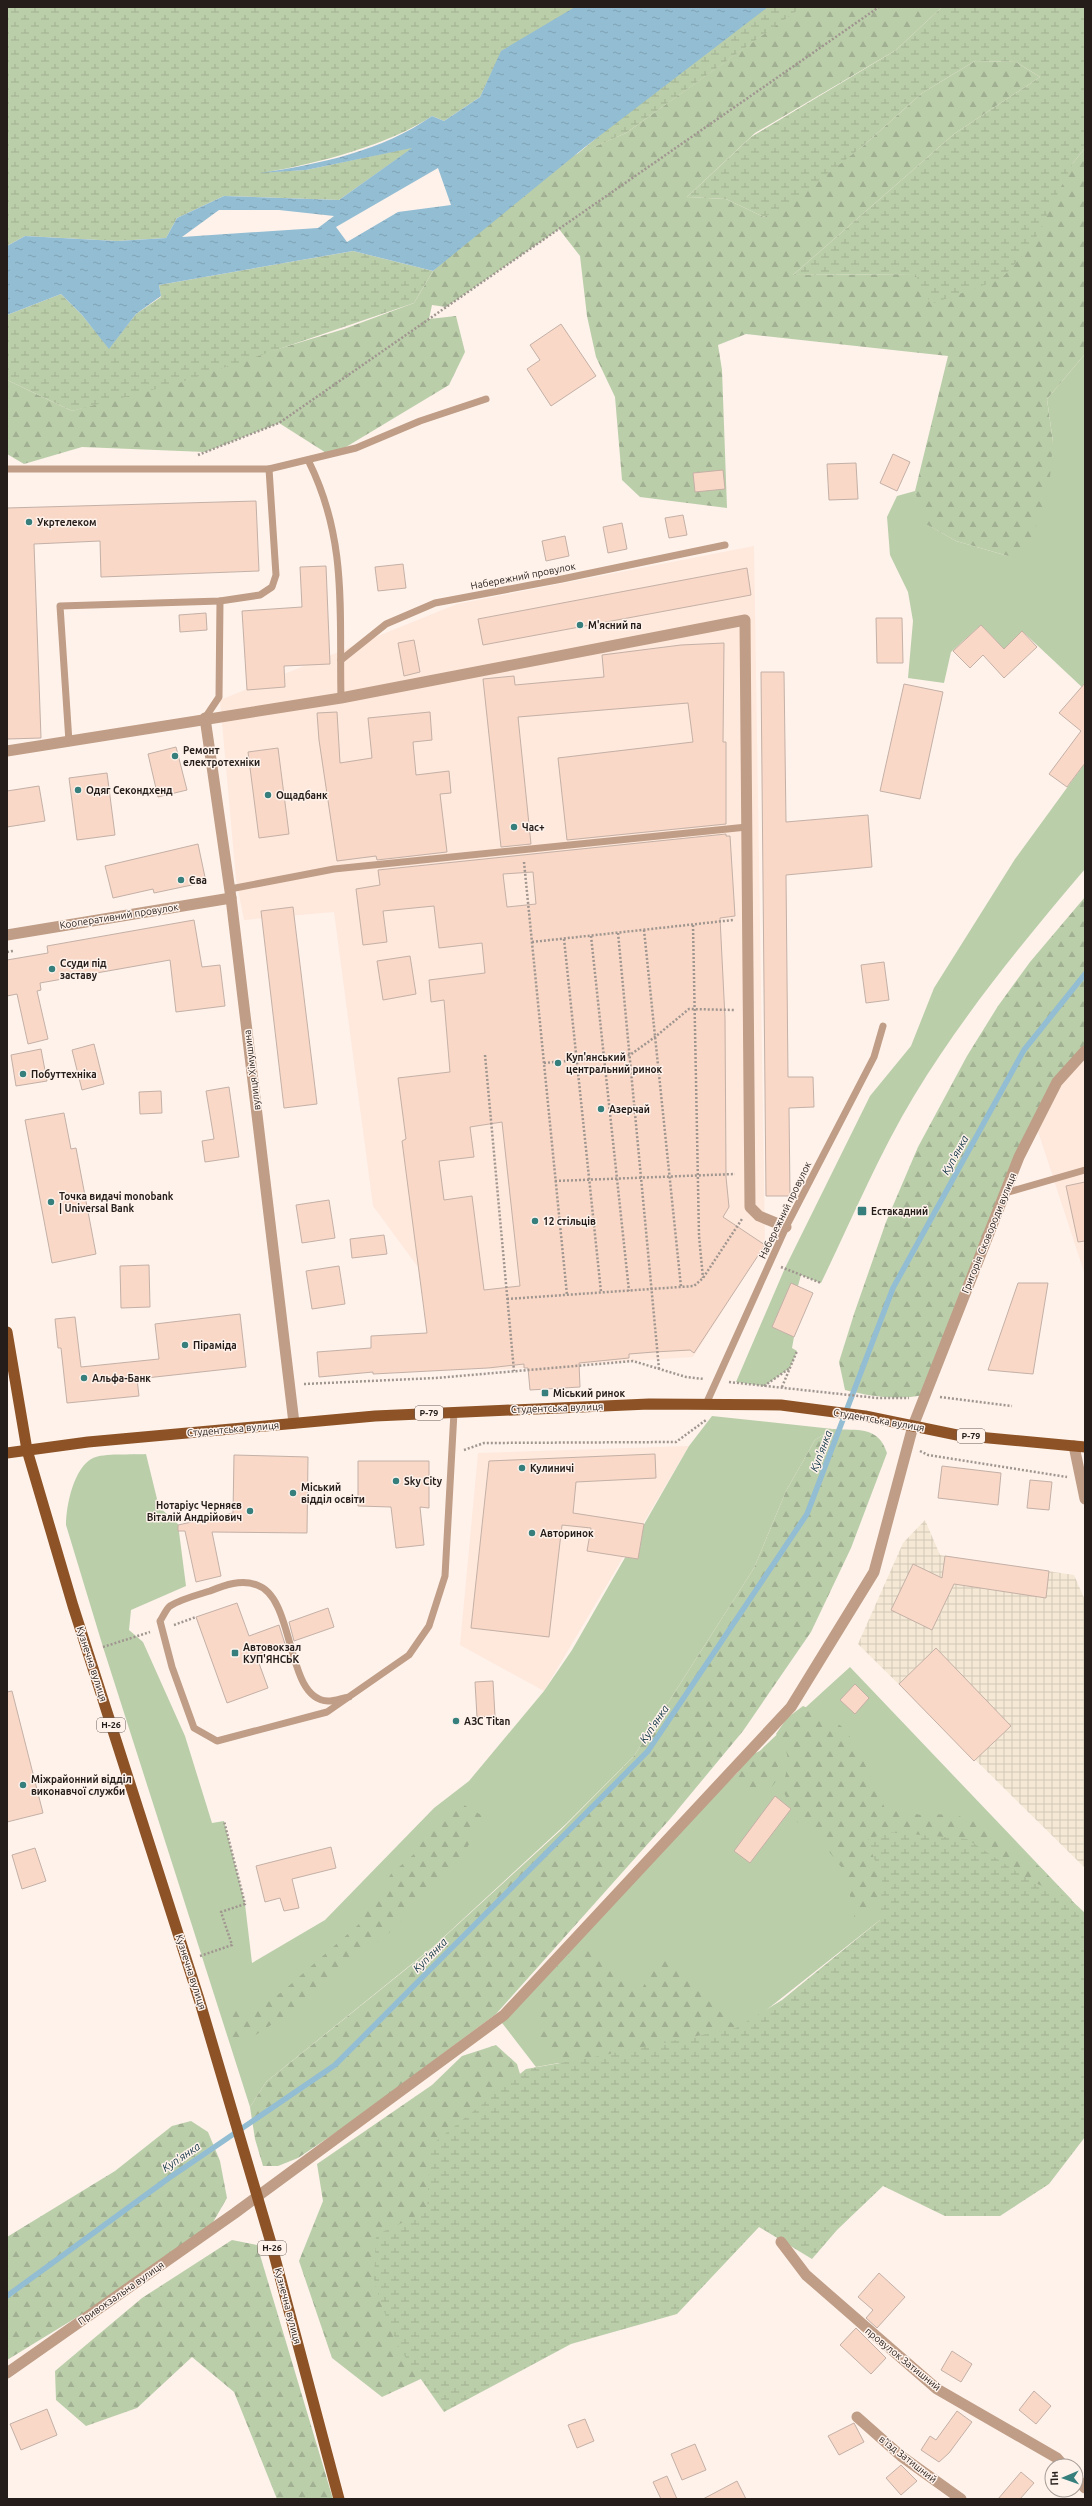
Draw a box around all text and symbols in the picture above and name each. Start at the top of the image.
marker: Укртелеком [24,517,34,527]
place label: Укртелеком [37,517,96,528]
street label: Набережний провулок [470,560,576,592]
marker: М'ясний па [575,620,585,630]
place label: М'ясний па [588,620,642,631]
place label: Ремонт електротехніки [183,745,260,768]
marker: Ремонт електротехніки [170,751,180,761]
marker: Одяг Секондхенд [73,785,83,795]
place label: Одяг Секондхенд [86,785,173,796]
marker: Ощадбанк [263,790,273,800]
place label: Ощадбанк [276,790,328,801]
marker: Час+ [509,822,519,832]
place label: Час+ [522,822,545,833]
marker: Єва [176,875,186,885]
place label: Єва [189,875,207,886]
street label: Кооперативний провулок [59,901,179,931]
place label: Ссуди під заставу [60,958,107,981]
marker: Ссуди під заставу [47,964,57,974]
street label: вулиця Хімушина [242,1029,262,1111]
place label: Куп'янський центральний ринок [566,1052,663,1075]
marker: Куп'янський центральний ринок [553,1058,563,1068]
marker: Побуттехніка [18,1069,28,1079]
place label: Побуттехніка [31,1069,97,1080]
marker: Азерчай [596,1104,606,1114]
place label: Азерчай [609,1104,650,1115]
water label: Куп'янка [939,1133,971,1177]
street label: Набережний провулок [757,1160,813,1260]
street label: Григорія Сковороди вулиця [960,1171,1018,1295]
place label: Точка видачі monobank | Universal Bank [59,1191,174,1214]
marker: Точка видачі monobank | Universal Bank [46,1197,56,1207]
marker: Естакадний [856,1205,868,1217]
place label: Естакадний [871,1206,928,1217]
marker: 12 стільців [530,1216,540,1226]
place label: 12 стільців [543,1216,596,1227]
marker: Піраміда [180,1340,190,1350]
place label: Піраміда [193,1340,237,1351]
marker: Альфа-Банк [79,1373,89,1383]
place label: Альфа-Банк [92,1373,151,1384]
marker: Міський ринок [540,1388,550,1398]
place label: Міський ринок [553,1388,625,1399]
street label: Студентська вулиця [511,1401,603,1415]
road number: Р-79 [415,1406,443,1420]
street label: Студентська вулиця [833,1407,925,1433]
street label: Студентська вулиця [186,1419,280,1439]
water label: Куп'янка [808,1429,834,1473]
road number: Р-79 [957,1429,985,1443]
marker: Кулиничі [517,1463,527,1473]
place label: Кулиничі [530,1463,574,1474]
marker: Sky City [391,1476,401,1486]
place label: Sky City [404,1476,443,1487]
place label: Міський відділ освіти [301,1482,365,1505]
marker: Міський відділ освіти [288,1488,298,1498]
place label: Нотаріус Черняєв Віталій Андрійович [147,1500,242,1523]
marker: Нотаріус Черняєв Віталій Андрійович [245,1506,255,1516]
marker: Авторинок [527,1528,537,1538]
place label: Авторинок [540,1528,594,1539]
street label: Кузнечна вулиця [75,1625,109,1703]
place label: Автовокзал КУП'ЯНСЬК [243,1642,301,1665]
marker: Автовокзал КУП'ЯНСЬК [230,1648,240,1658]
water label: Куп'янка [637,1703,671,1745]
marker: АЗС Titan [451,1716,461,1726]
place label: АЗС Titan [464,1716,511,1727]
road number: Н-26 [97,1718,125,1732]
place label: Міжрайонний відділ виконавчої служби [31,1774,132,1797]
marker: Міжрайонний відділ виконавчої служби [18,1780,28,1790]
street label: Кузнечна вулиця [174,1933,208,2011]
water label: Куп'янка [411,1935,450,1974]
water label: Куп'янка [160,2140,202,2174]
road number: Н-26 [258,2241,286,2255]
street label: Привокзальна вулиця [76,2259,166,2327]
street label: Кузнечна вулиця [273,2267,303,2345]
street label: провулок Затишний [863,2325,943,2393]
street label: в'їзд Затишний [877,2433,939,2485]
north arrow [1044,2458,1084,2498]
text: Пн [1048,2471,1060,2486]

